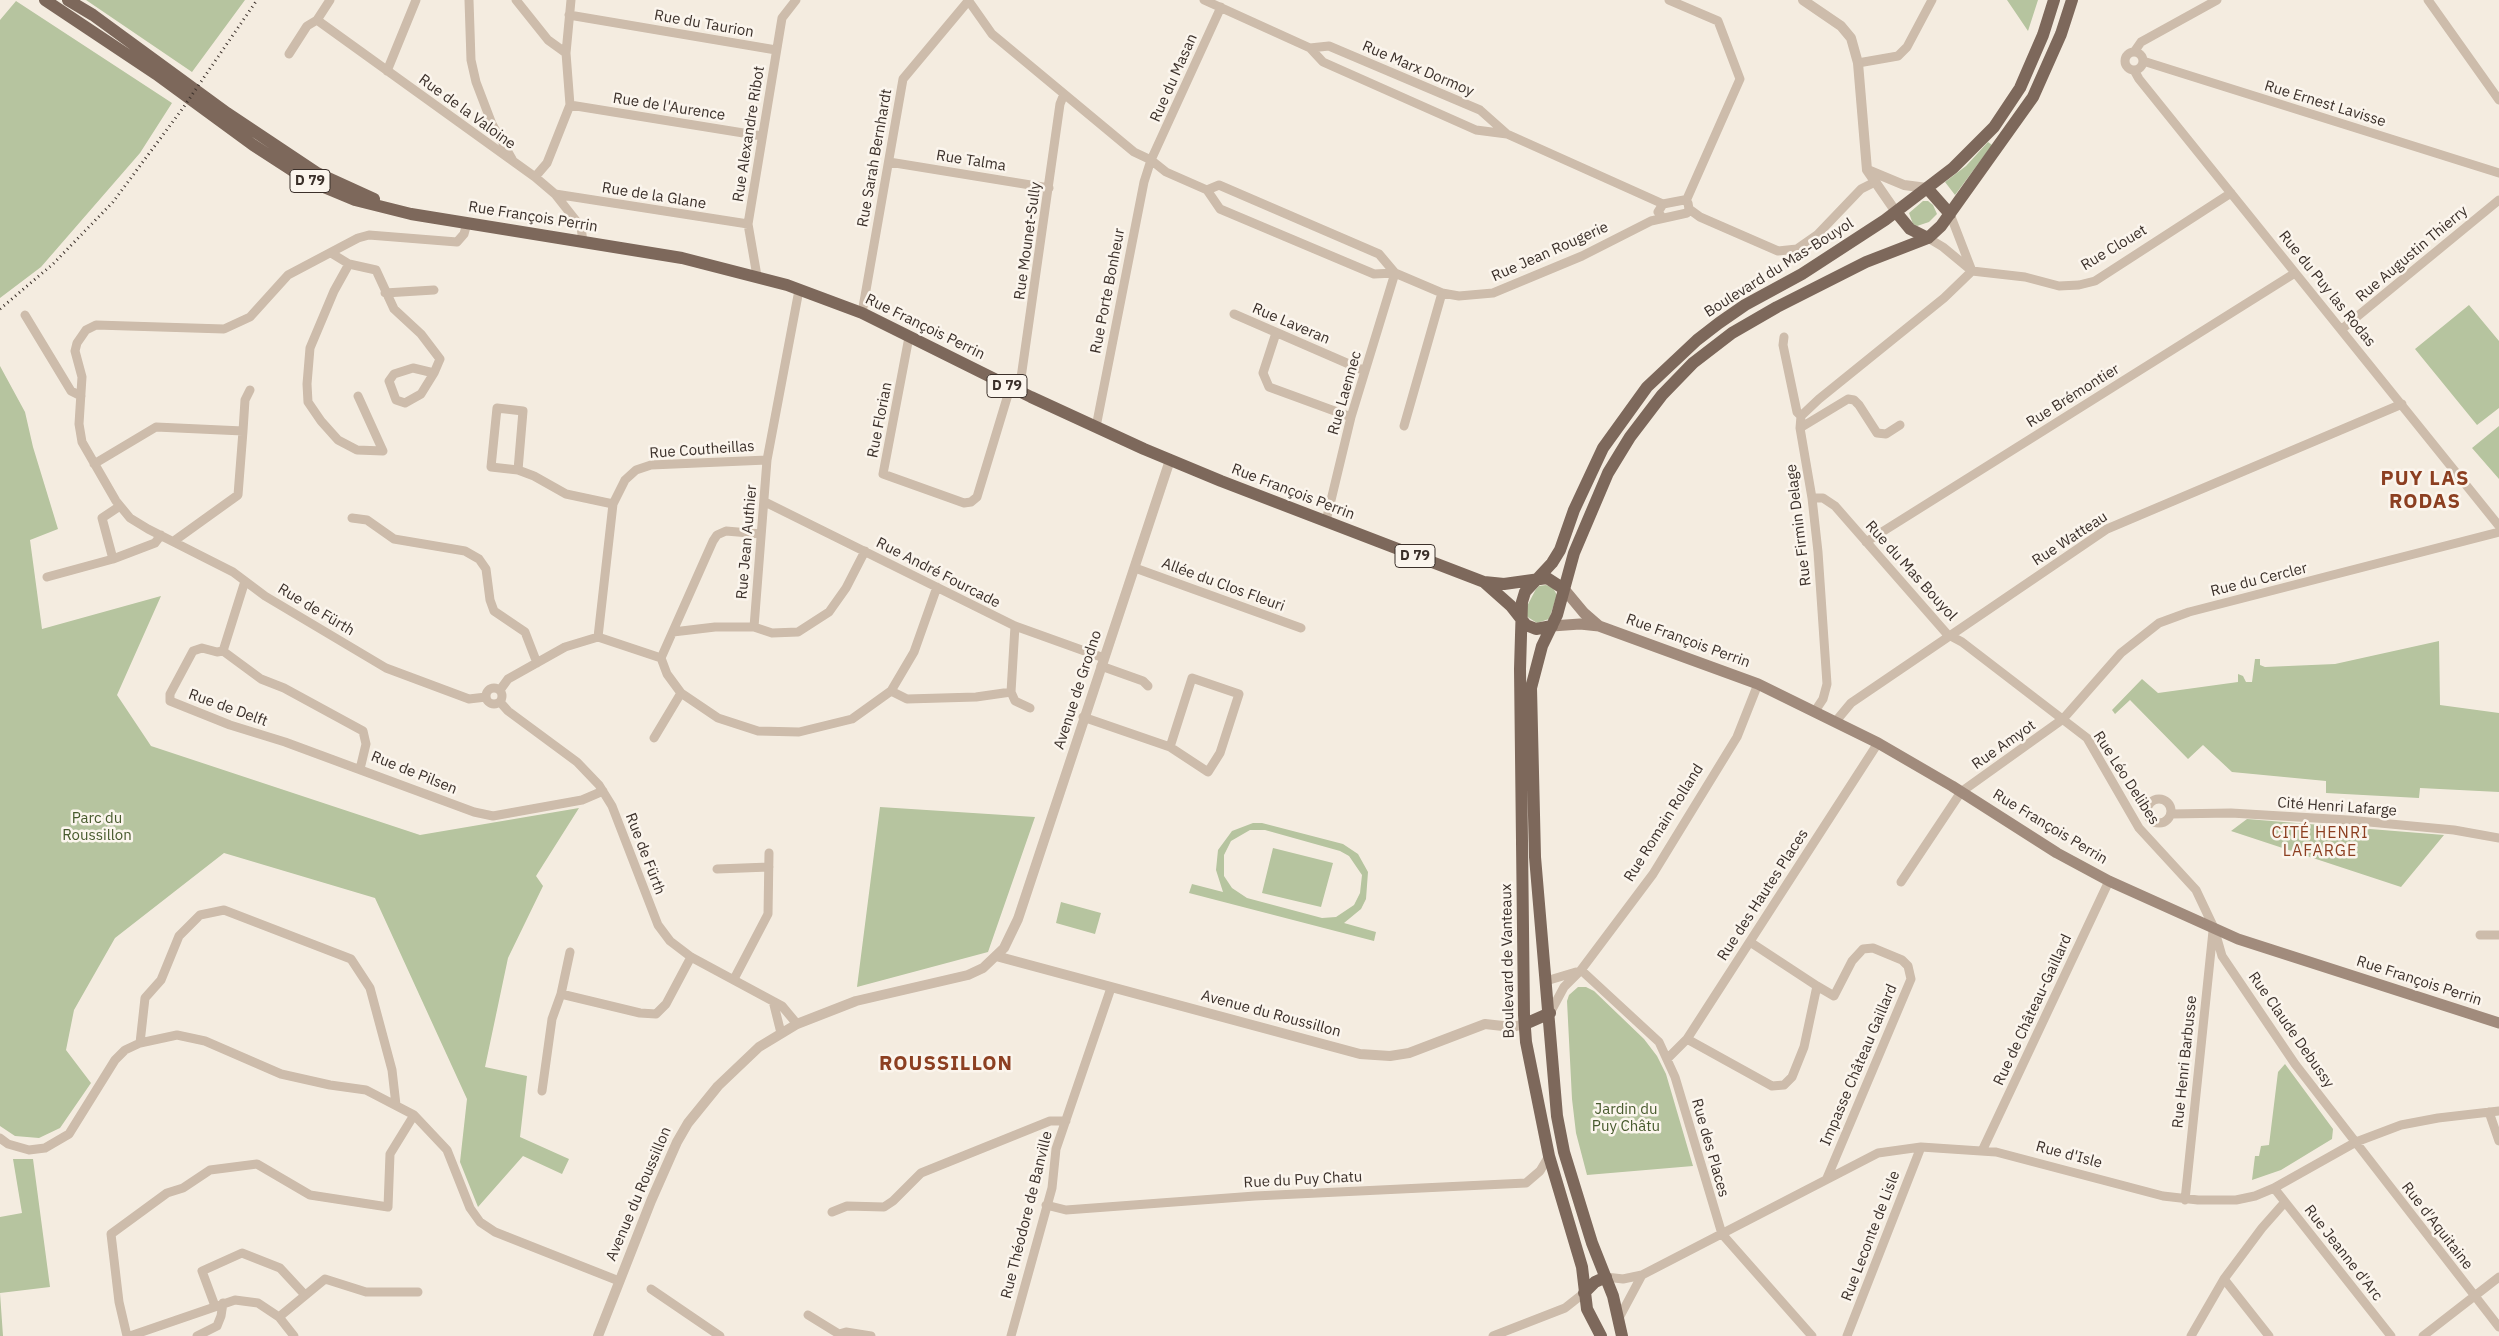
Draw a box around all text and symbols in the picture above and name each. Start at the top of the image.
street label: Rue du Taurion [653,6,755,42]
street label: Rue du Masan [1147,31,1201,125]
street label: Rue Marx Dormoy [1359,37,1477,101]
street label: Rue Alexandre Ribot [729,65,769,203]
street label: Rue de la Valoine [415,71,519,153]
street label: Rue Ernest Lavisse [2262,77,2388,131]
street label: Rue Sarah Bernhardt [854,87,896,229]
street label: Rue de l'Aurence [612,89,726,125]
street label: Rue Talma [935,147,1007,175]
road number: D 79 [290,170,330,192]
street label: Rue de la Glane [601,179,707,213]
street label: Rue Mounet-Sully [1011,181,1045,301]
street label: Rue François Perrin [467,198,599,236]
street label: Rue Augustin Thierry [2352,202,2472,306]
street label: Boulevard du Mas-Bouyol [1701,215,1857,321]
street label: Rue Jean Rougerie [1489,218,1611,286]
street label: Rue Clouet [2078,221,2150,275]
street label: Rue Porte Bonheur [1087,227,1129,355]
street label: Rue du Puy las Rodas [2275,227,2379,351]
street label: Rue François Perrin [862,290,988,364]
street label: Rue Laveran [1249,300,1333,348]
street label: Rue Laennec [1324,349,1366,437]
street label: Rue Brémontier [2023,360,2123,432]
road number: D 79 [987,374,1027,398]
street label: Rue Florian [864,381,896,459]
street label: Rue Coutheillas [649,437,755,463]
street label: Rue François Perrin [1229,460,1357,524]
street label: Rue Firmin Delage [1783,463,1815,587]
district label: PUY LAS RODAS [2380,467,2470,514]
street label: Rue Jean Authier [733,484,761,600]
street label: Rue Watteau [2029,508,2111,570]
street label: Rue du Mas Bouyol [1861,517,1961,625]
street label: Rue André Fourcade [873,534,1003,612]
road number: D 79 [1395,544,1435,568]
street label: Allée du Clos Fleuri [1159,554,1287,616]
street label: Rue du Cercler [2209,559,2309,601]
street label: Rue de Fürth [274,580,358,640]
street label: Rue François Perrin [1624,610,1752,672]
street label: Avenue de Grodno [1050,628,1106,752]
street label: Rue de Delft [186,685,270,731]
street label: Rue Amyot [1969,717,2039,773]
street label: Rue Léo Delibes [2089,728,2163,828]
street label: Rue de Pilsen [368,748,460,798]
street label: Rue Romain Rolland [1620,761,1708,885]
street label: Rue François Perrin [1989,786,2111,868]
street label: Cité Henri Lafarge [2277,794,2397,820]
park label: Parc du Roussillon [62,810,132,845]
street label: Rue de Fürth [621,811,669,897]
district label: CITÉ HENRI LAFARGE [2270,823,2370,861]
street label: Rue des Hautes Places [1714,826,1812,964]
street label: Boulevard de Vanteaux [1498,883,1518,1039]
street label: Rue de Château-Gaillard [1990,932,2076,1088]
street label: Rue François Perrin [2354,952,2484,1010]
street label: Rue Claude Debussy [2244,969,2338,1091]
street label: Impasse Château Gaillard [1817,981,1901,1149]
street label: Avenue du Roussillon [1199,987,1343,1041]
street label: Rue Henri Barbusse [2169,995,2201,1129]
district label: ROUSSILLON [878,1052,1014,1076]
street label: Rue des Places [1687,1097,1733,1199]
park label: Jardin du Puy Châtu [1592,1101,1660,1136]
street label: Avenue du Roussillon [603,1124,675,1264]
street label: Rue Théodore de Banville [997,1129,1057,1301]
street label: Rue d'Isle [2034,1138,2104,1172]
street label: Rue du Puy Chatu [1243,1168,1363,1192]
street label: Rue Leconte de Lisle [1838,1168,1904,1304]
street label: Rue d'Aquitaine [2397,1179,2477,1273]
street label: Rue Jeanne d'Arc [2300,1201,2386,1305]

